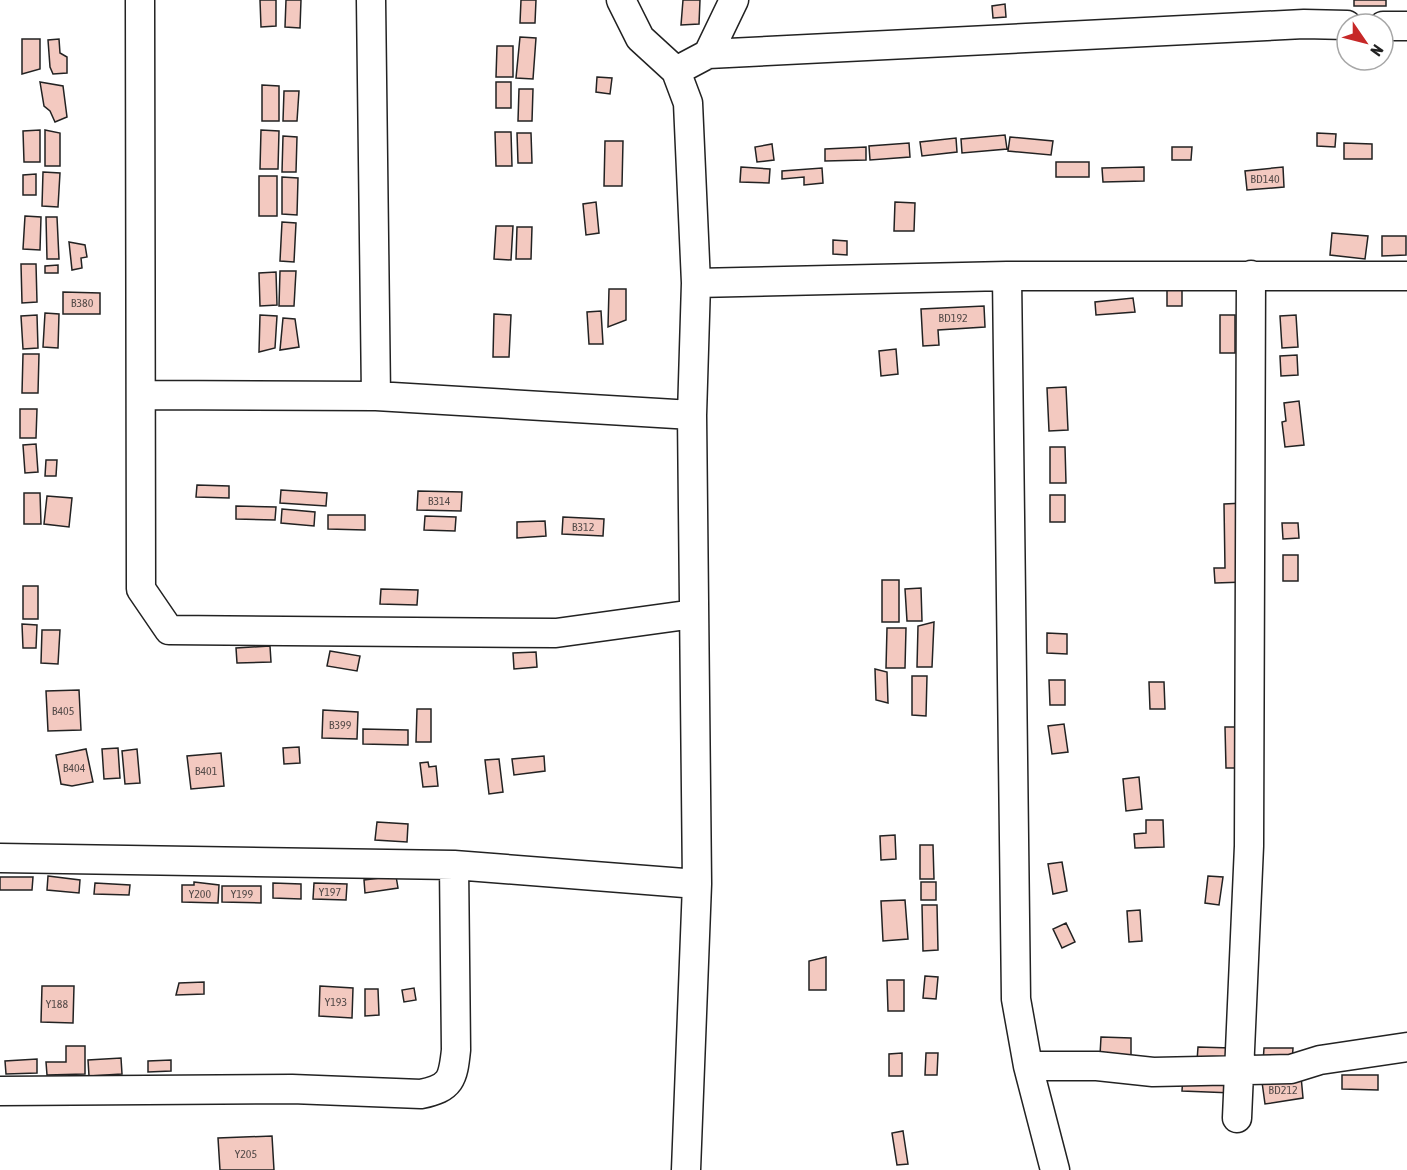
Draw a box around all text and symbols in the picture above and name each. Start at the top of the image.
north arrow [1335,12,1395,72]
text: N [1367,42,1387,60]
house number: BD140 [1250,172,1280,186]
house number: B380 [71,296,94,310]
house number: BD192 [938,311,968,325]
house number: B314 [428,494,451,508]
house number: B312 [572,520,594,534]
house number: B405 [52,704,74,718]
house number: B399 [329,718,352,732]
house number: B404 [63,761,86,775]
house number: B401 [195,764,218,778]
house number: Y197 [319,885,341,899]
house number: Y200 [189,887,211,901]
house number: Y199 [231,887,253,901]
house number: Y193 [325,995,347,1009]
house number: Y188 [46,997,68,1011]
house number: BD212 [1268,1083,1298,1097]
house number: Y205 [235,1147,257,1161]

